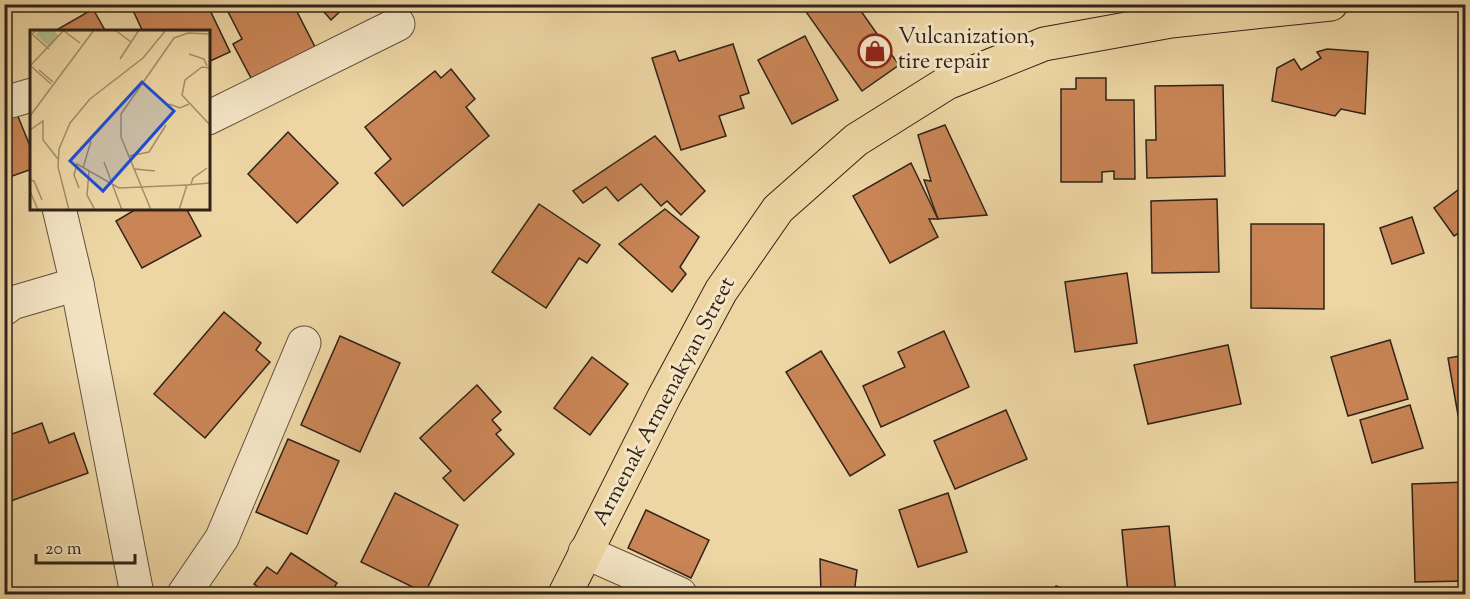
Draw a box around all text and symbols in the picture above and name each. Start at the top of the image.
place label: Vulcanization, tire repair [898,22,1035,79]
inset map [30,30,210,210]
shop icon: Vulcanization, tire repair [857,33,893,69]
street label: Armenak Armenakyan Street [586,271,745,532]
scale bar [36,527,135,565]
text: 20 m [45,537,82,563]

